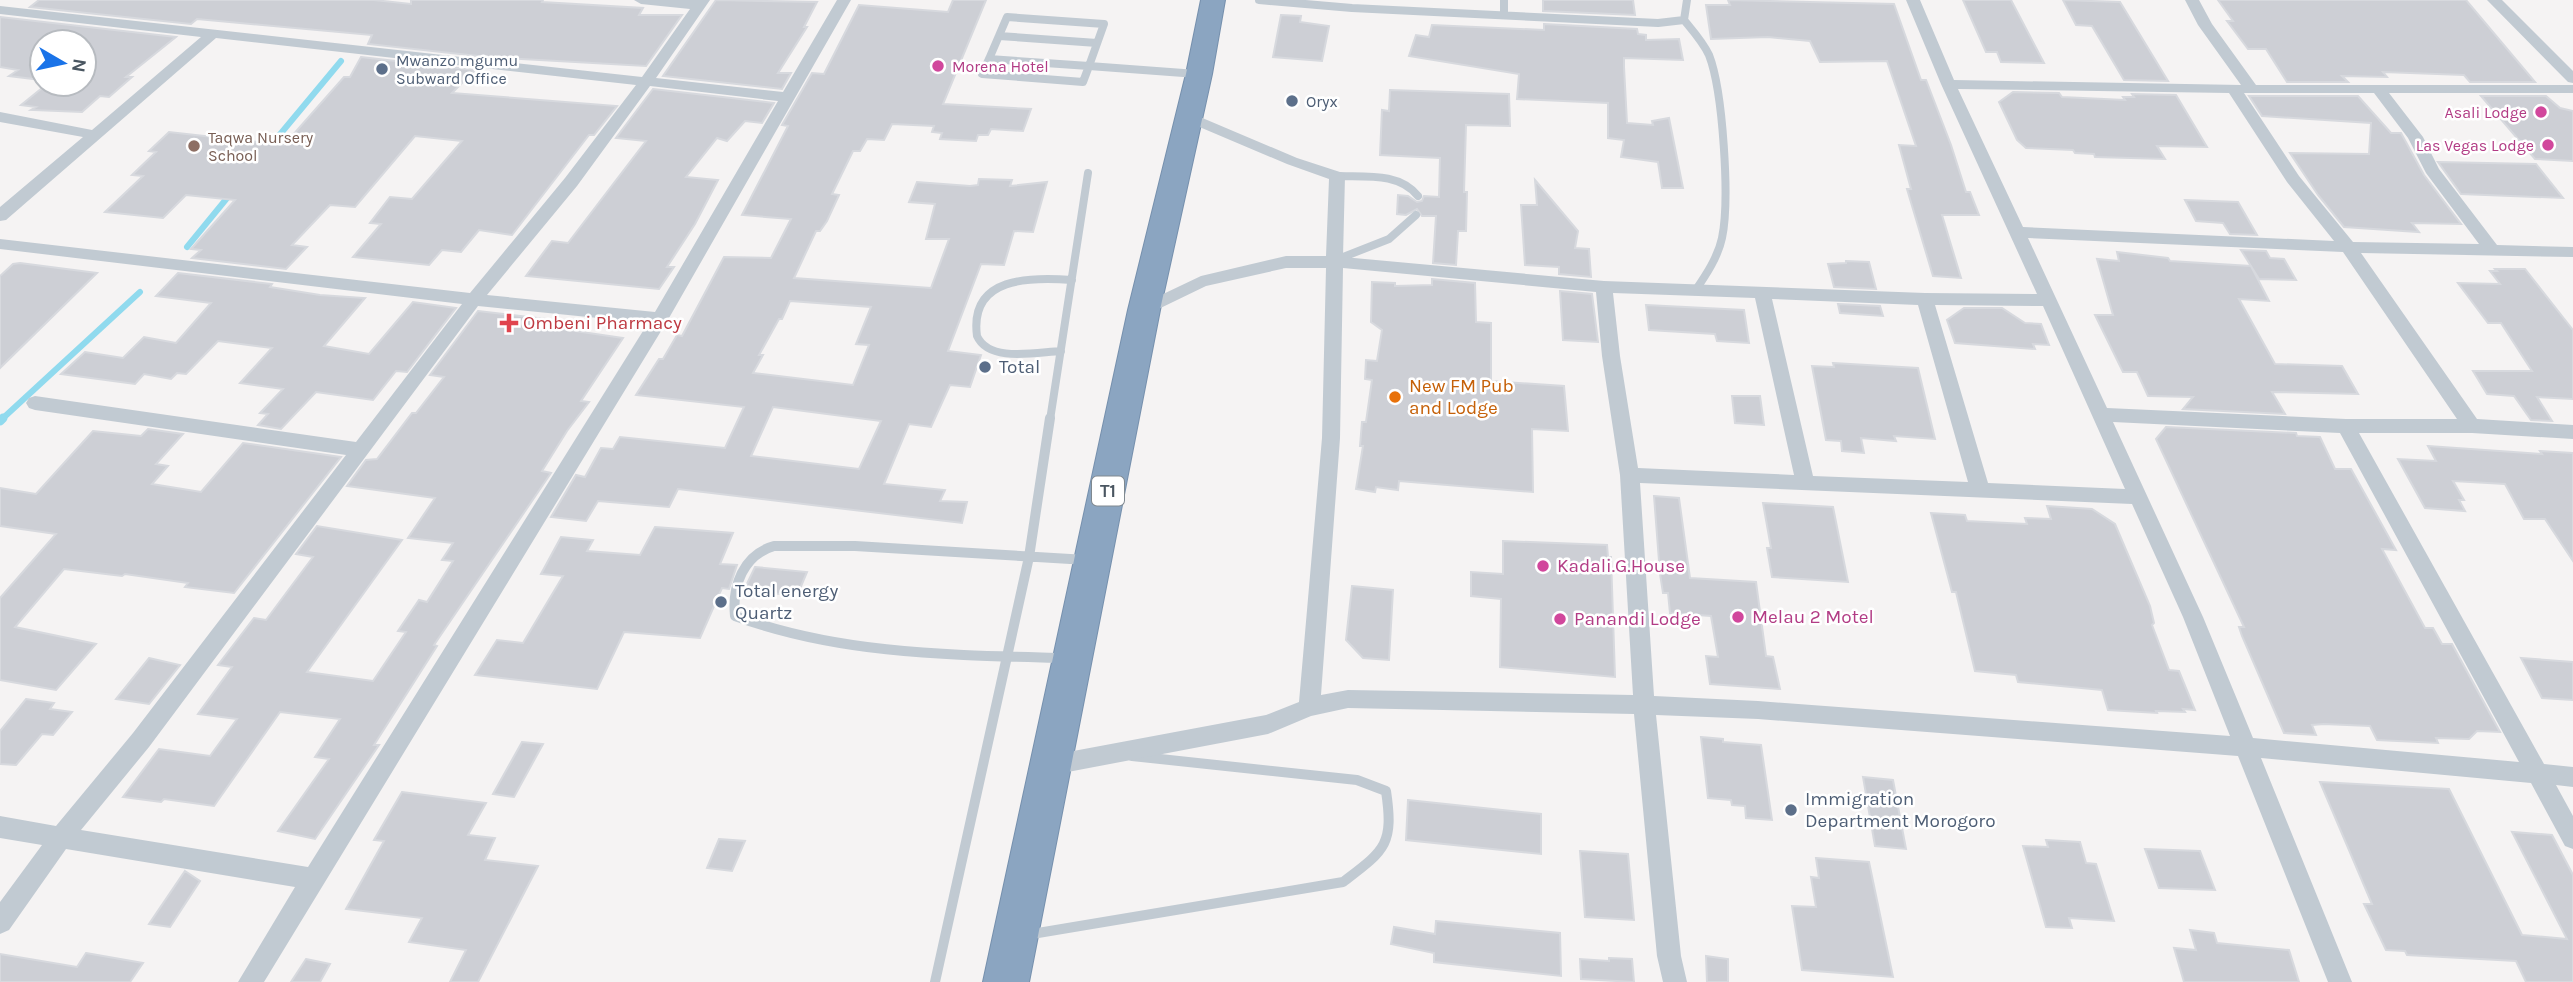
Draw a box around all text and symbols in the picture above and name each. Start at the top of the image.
north arrow [28,28,98,98]
place label: Mwanzo mgumu Subward Office [396,51,518,88]
text: N [67,57,91,74]
place label: Morena Hotel [952,57,1049,76]
marker: Morena Hotel [930,58,946,74]
marker: Mwanzo mgumu Subward Office [374,61,390,77]
place label: Oryx [1306,92,1338,111]
marker: Oryx [1284,93,1300,109]
place label: Asali Lodge [2445,103,2527,122]
marker: Asali Lodge [2533,104,2549,120]
place label: Taqwa Nursery School [208,128,314,165]
place label: Las Vegas Lodge [2416,136,2534,155]
marker: Las Vegas Lodge [2540,137,2556,153]
marker: Taqwa Nursery School [186,138,202,154]
place label: Ombeni Pharmacy [523,312,682,334]
marker: Ombeni Pharmacy [501,315,517,331]
place label: Total [999,356,1040,378]
marker: Total [977,359,993,375]
place label: New FM Pub and Lodge [1409,375,1514,419]
marker: New FM Pub and Lodge [1387,389,1403,405]
road number: T1 [1092,476,1124,505]
place label: Kadali.G.House [1557,555,1685,577]
marker: Kadali.G.House [1535,558,1551,574]
place label: Total energy Quartz [735,580,838,624]
marker: Total energy Quartz [713,594,729,610]
place label: Melau 2 Motel [1752,606,1874,628]
place label: Panandi Lodge [1574,608,1701,630]
marker: Melau 2 Motel [1730,609,1746,625]
marker: Panandi Lodge [1552,611,1568,627]
place label: Immigration Department Morogoro [1805,788,1996,832]
marker: Immigration Department Morogoro [1783,802,1799,818]

